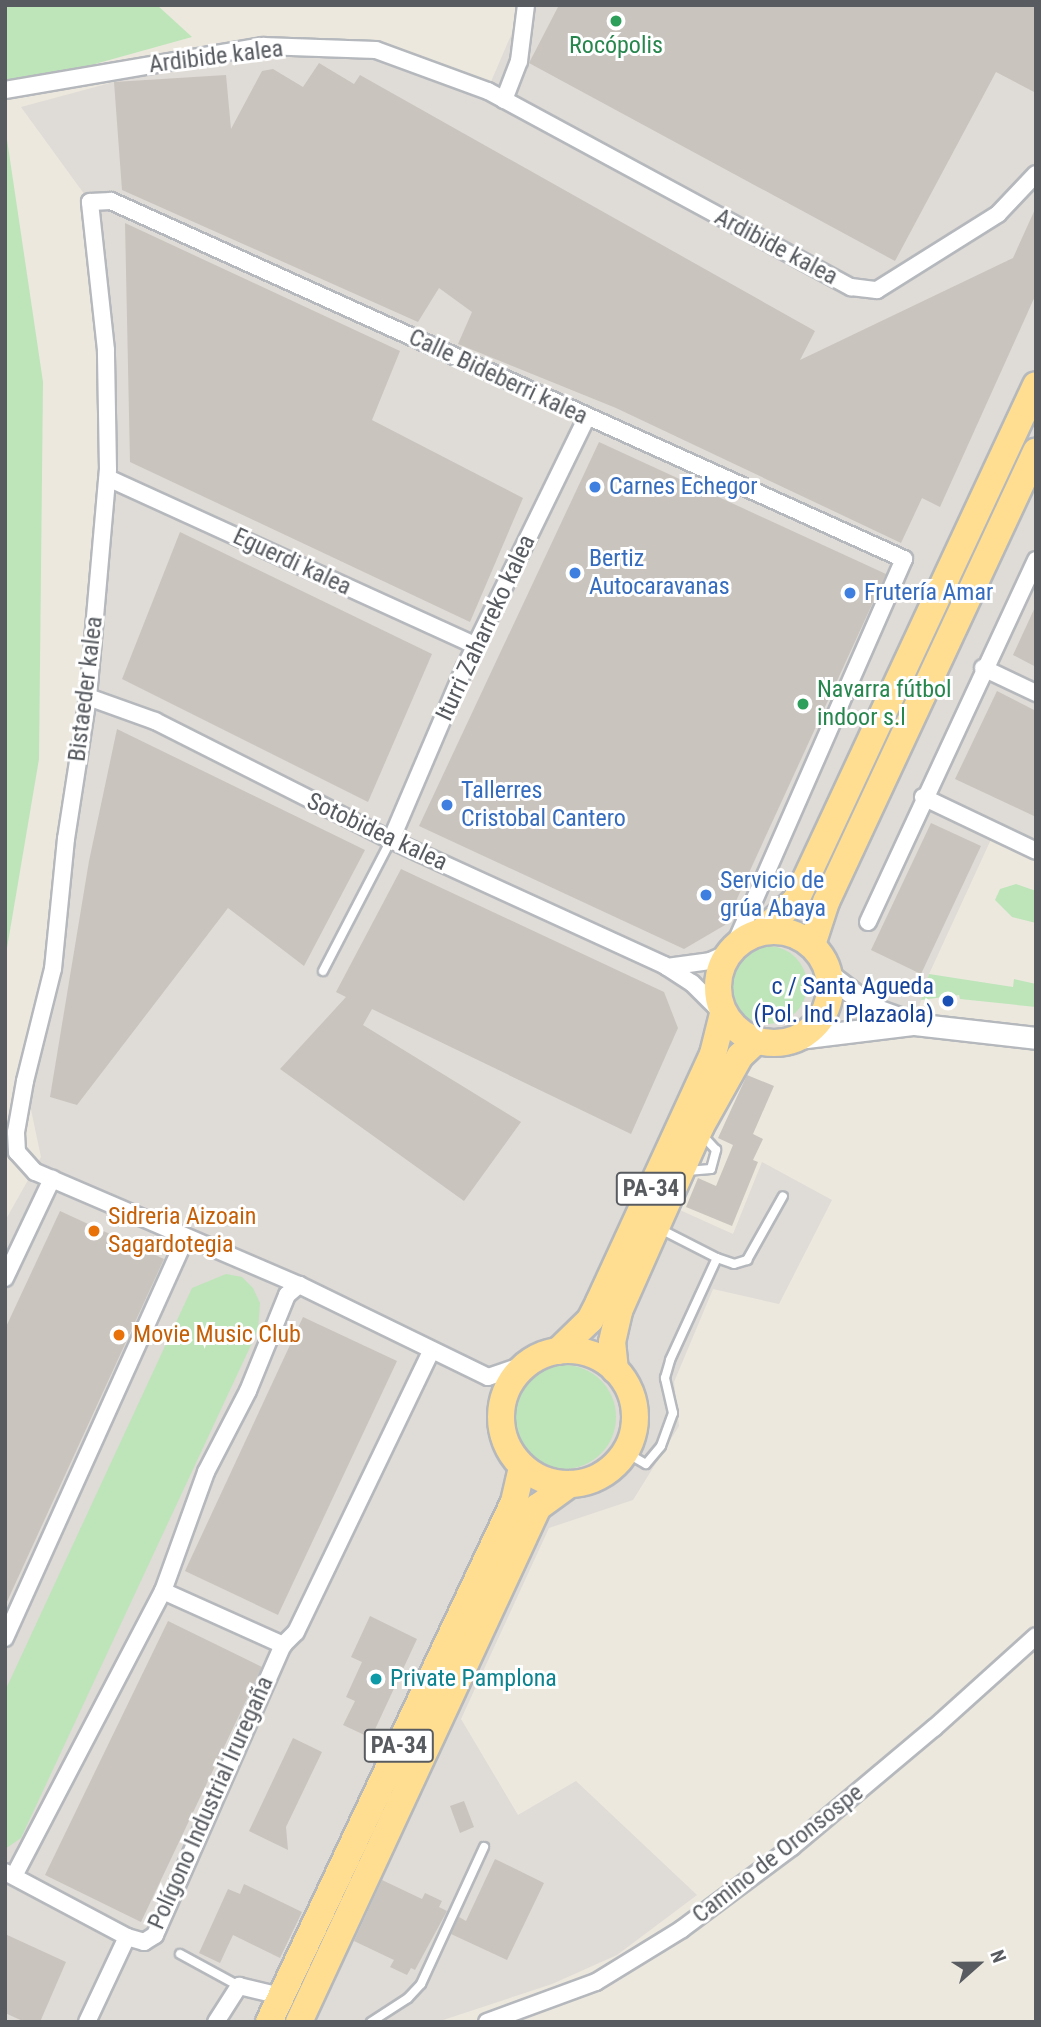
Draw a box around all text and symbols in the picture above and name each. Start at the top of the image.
marker: Rocópolis [608,13,624,29]
place label: Rocópolis [569,32,663,60]
street label: Ardibide kalea [147,34,285,80]
street label: Ardibide kalea [710,203,842,291]
street label: Calle Bideberri kalea [404,323,592,431]
place label: Carnes Echegor [609,473,758,501]
marker: Carnes Echegor [587,479,603,495]
street label: Eguerdi kalea [228,522,356,602]
street label: Iturri Zaharreko kalea [430,530,542,726]
place label: Bertiz Autocaravanas [589,545,730,601]
marker: Bertiz Autocaravanas [567,565,583,581]
place label: Frutería Amar [864,579,993,607]
marker: Frutería Amar [842,585,858,601]
street label: Bistaeder kalea [63,615,109,763]
place label: Navarra fútbol indoor s.l [817,676,952,732]
marker: Navarra fútbol indoor s.l [795,696,811,712]
place label: Tallerres Cristobal Cantero [461,777,626,833]
street label: Sotobidea kalea [302,787,452,877]
marker: Tallerres Cristobal Cantero [439,797,455,813]
place label: Servicio de grúa Abaya [720,867,826,923]
marker: Servicio de grúa Abaya [698,887,714,903]
place label: c / Santa Agueda (Pol. Ind. Plazaola) [754,973,934,1029]
marker: c / Santa Agueda (Pol. Ind. Plazaola) [940,993,956,1009]
road number: PA-34 [614,1170,688,1208]
place label: Sidreria Aizoain Sagardotegia [108,1203,256,1259]
marker: Sidreria Aizoain Sagardotegia [86,1223,102,1239]
place label: Movie Music Club [133,1321,301,1349]
marker: Movie Music Club [111,1327,127,1343]
place label: Private Pamplona [390,1665,557,1693]
marker: Private Pamplona [368,1671,384,1687]
street label: Polígono Industrial Iruregaña [142,1672,280,1934]
road number: PA-34 [362,1726,436,1765]
street label: Camino de Oronsospe [687,1778,869,1930]
north arrow [943,1929,1013,1999]
text: N [985,1947,1011,1966]

